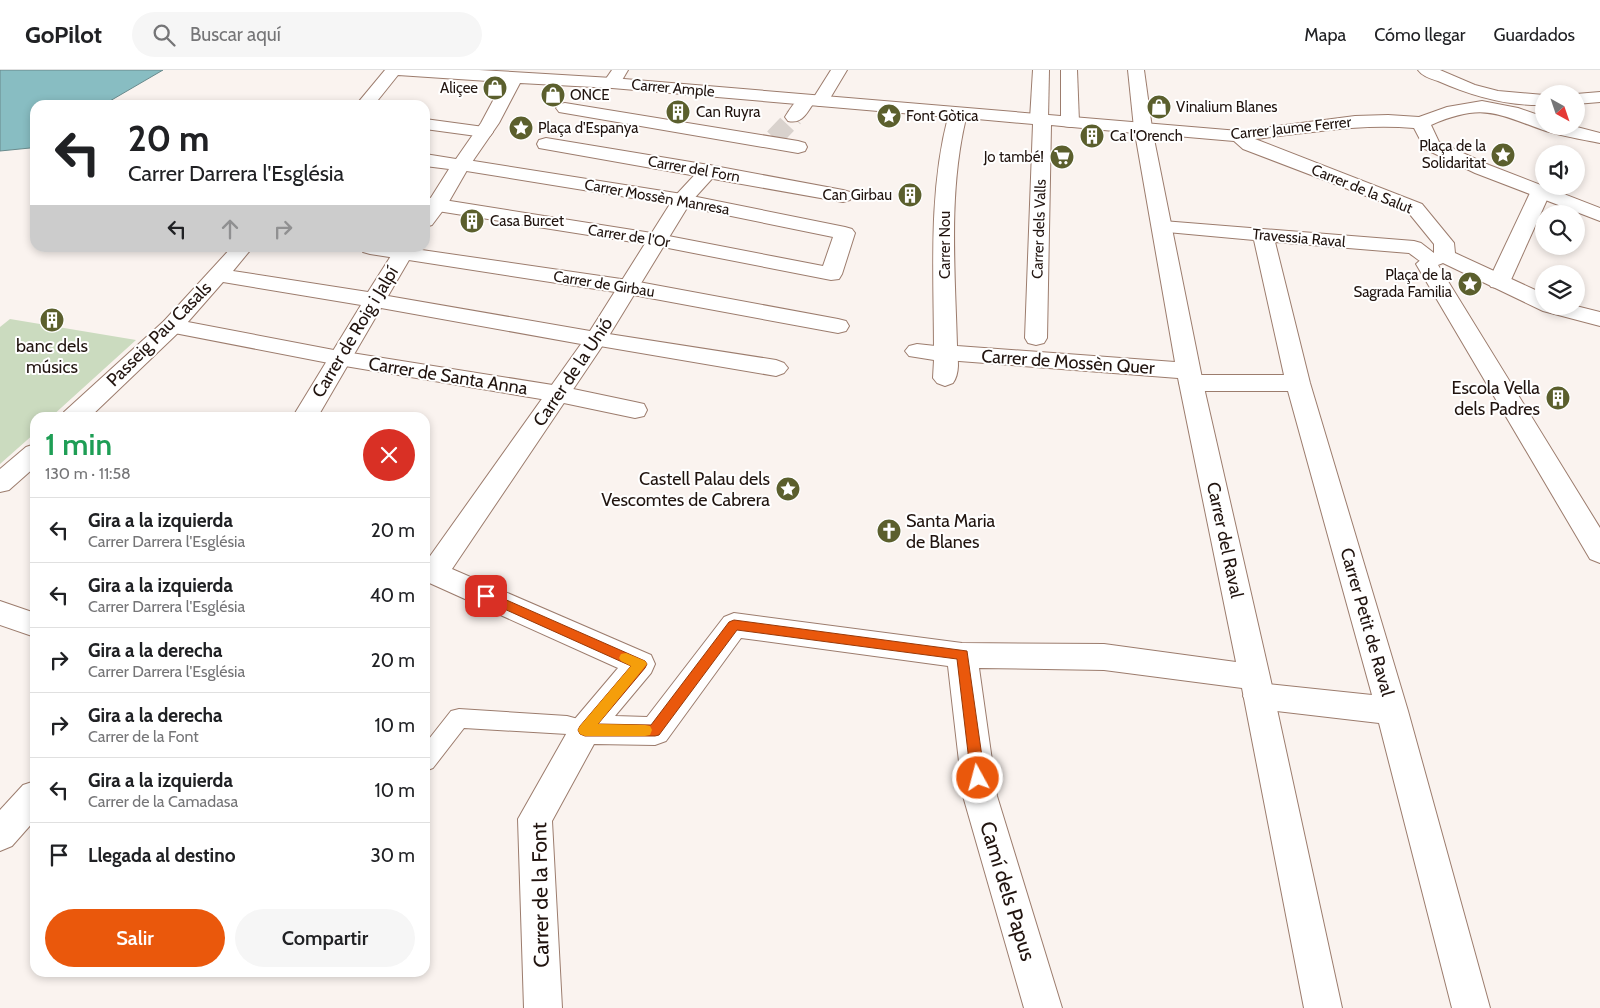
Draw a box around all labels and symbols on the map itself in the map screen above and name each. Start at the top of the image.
shop icon: Aliçee [482,75,508,101]
street label: Carrer Ample [631,75,716,101]
place label: Aliçee [440,79,478,97]
shop icon: ONCE [540,82,566,108]
north arrow [1535,85,1585,135]
place label: ONCE [570,86,610,104]
shop icon: Vinalium Blanes [1146,94,1172,120]
place label: Vinalium Blanes [1176,98,1278,116]
building icon: Can Ruyra [665,99,691,125]
place label: Can Ruyra [696,103,761,121]
place icon: Font Gòtica [876,103,902,129]
place label: Font Gòtica [906,107,979,125]
street label: Carrer Jaume Ferrer [1230,113,1352,143]
place icon: Plaça d'Espanya [508,115,534,141]
place label: Plaça d'Espanya [538,119,639,137]
building icon: Ca l'Orench [1079,123,1105,149]
place label: Ca l'Orench [1110,127,1183,145]
place label: Plaça de la Solidaritat [1419,137,1487,172]
place icon: Plaça de la Solidaritat [1490,142,1516,168]
supermarket icon: Jo també! [1049,144,1075,170]
place label: Jo també! [983,148,1044,166]
street label: Carrer del Forn [647,152,741,186]
street label: Carrer de la Salut [1309,161,1415,217]
street label: Carrer Mossèn Manresa [583,175,732,219]
street label: Carrer dels Valls [1028,179,1050,279]
building icon: Can Girbau [897,182,923,208]
place label: Can Girbau [823,186,892,204]
building icon: Casa Burcet [459,208,485,234]
street label: Carrer Nou [936,211,954,279]
place label: Casa Burcet [490,212,564,230]
street label: Carrer de l'Or [587,221,672,251]
street label: Travessia Raval [1252,225,1347,251]
street label: Carrer de Roig i Jalpí [307,262,403,402]
place label: Plaça de la Sagrada Familia [1353,266,1453,301]
street label: Carrer de Girbau [552,267,656,301]
place icon: Plaça de la Sagrada Familia [1457,271,1483,297]
street label: Passeig Pau Casals [102,277,216,391]
building icon: banc dels músics [39,307,65,333]
street label: Carrer de la Unió [528,313,618,431]
place label: banc dels músics [16,335,88,378]
street label: Carrer de Mossèn Quer [981,345,1156,379]
street label: Carrer de Santa Anna [367,353,529,399]
place label: Escola Vella dels Padres [1452,377,1540,420]
building icon: Escola Vella dels Padres [1545,385,1571,411]
place label: Castell Palau dels Vescomtes de Cabrera [601,468,770,511]
place icon: Castell Palau dels Vescomtes de Cabrera [775,476,801,502]
street label: Carrer del Raval [1202,480,1248,601]
place label: Santa Maria de Blanes [906,510,995,553]
church icon: Santa Maria de Blanes [876,518,902,544]
street label: Carrer Petit de Raval [1335,545,1399,699]
pin [465,575,507,617]
position arrow [951,751,1003,803]
street label: Camí dels Papus [975,818,1041,964]
street label: Carrer de la Font [526,822,554,968]

